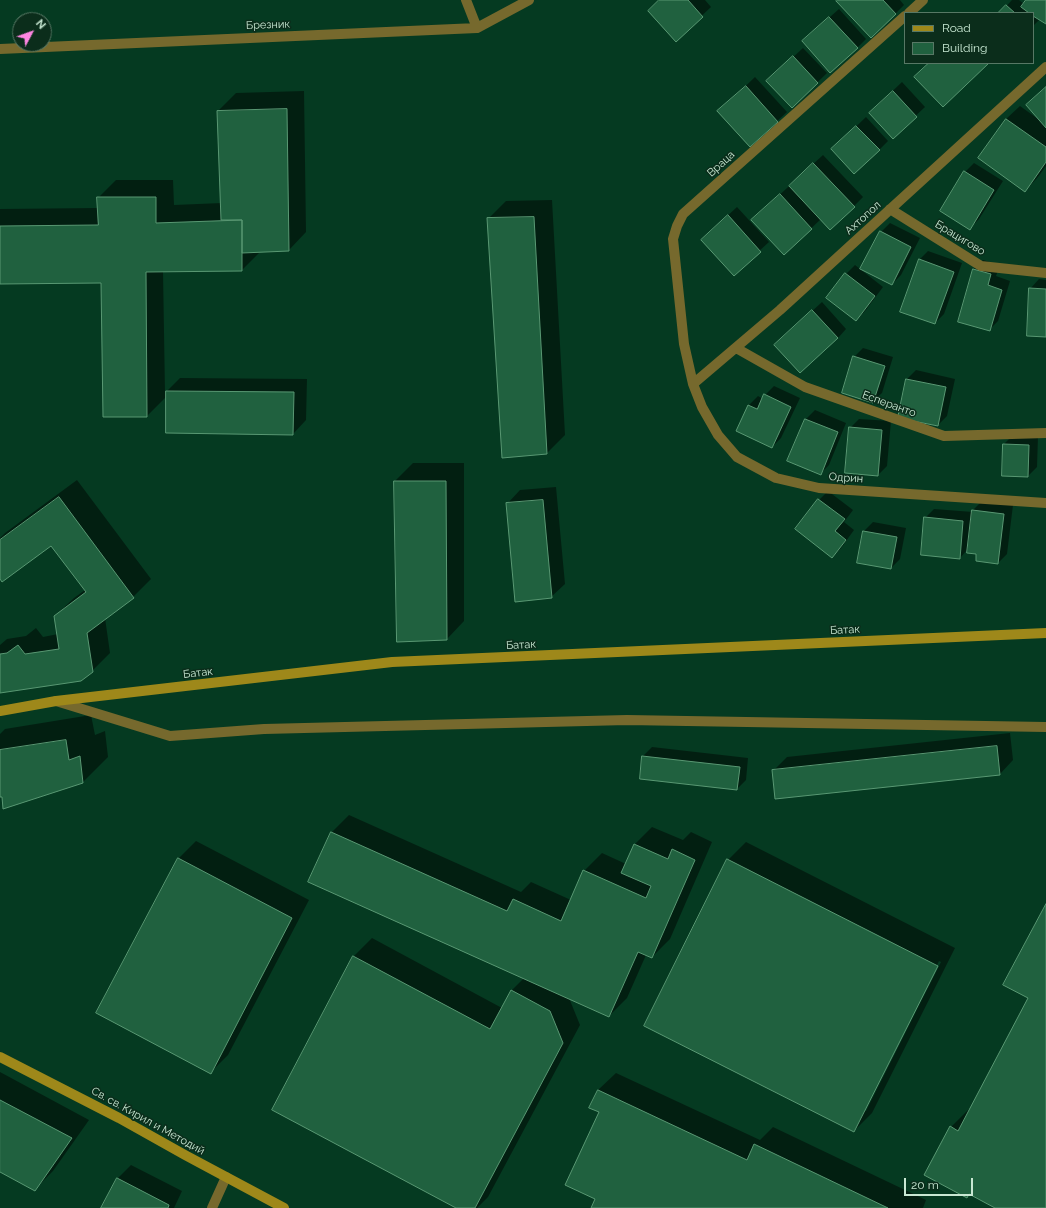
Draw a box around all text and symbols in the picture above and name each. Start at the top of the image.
north arrow [12,12,52,52]
legend [904,12,1034,64]
text: N [33,17,48,32]
street label: Брезник [246,18,290,32]
text: Road [942,21,971,35]
text: Building [942,41,988,55]
street label: Враца [705,148,737,180]
street label: Ахтопол [842,198,884,238]
street label: Брацигово [932,218,988,258]
street label: Есперанто [860,388,918,420]
street label: Одрин [828,470,864,486]
street label: Батак [830,623,860,637]
street label: Батак [506,638,536,652]
street label: Батак [182,665,214,681]
street label: Св. св. Кирил и Методий [89,1084,207,1158]
scale bar [906,1170,975,1196]
text: 20 m [911,1178,939,1192]

